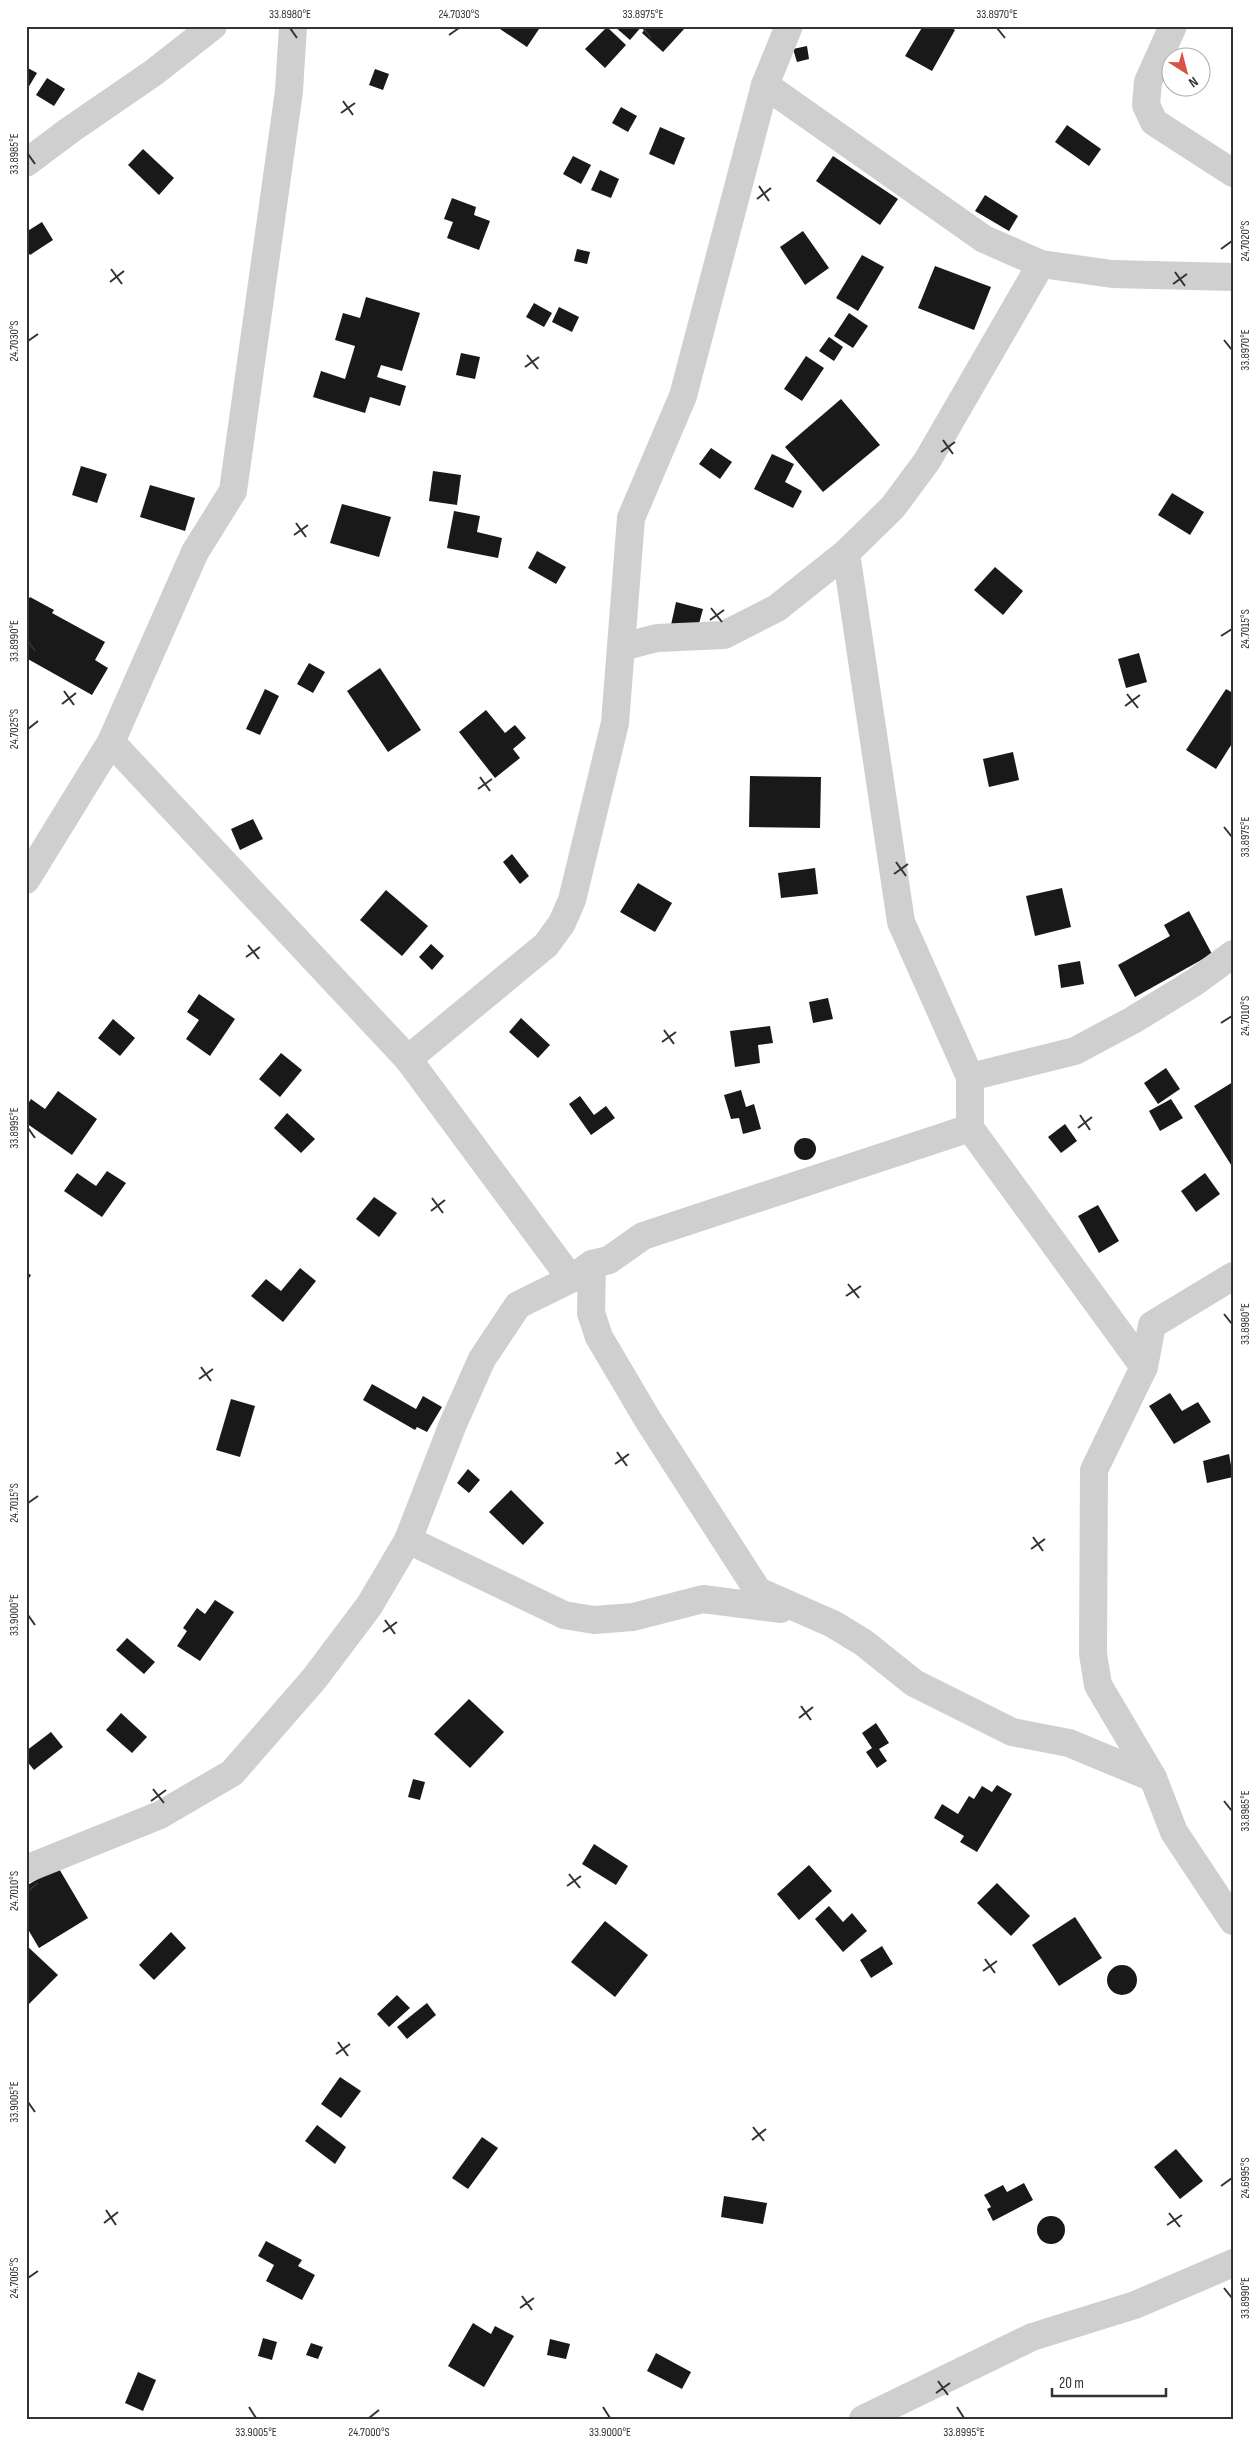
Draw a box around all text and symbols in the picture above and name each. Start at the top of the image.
text: 33.8980°E [269,7,311,22]
text: 24.7030°S [439,7,480,22]
text: 33.8975°E [623,7,664,22]
text: 33.8970°E [976,7,1018,22]
north arrow [1162,48,1212,98]
text: N [1185,73,1201,91]
text: 33.8985°E [7,133,22,175]
text: 24.7020°S [1238,221,1253,261]
text: 24.7030°S [7,321,22,362]
text: 33.8970°E [1238,329,1253,371]
text: 24.7015°S [1238,609,1253,649]
text: 33.8990°E [7,620,22,662]
text: 24.7025°S [7,709,22,749]
text: 33.8975°E [1238,816,1253,857]
text: 24.7010°S [1238,996,1253,1036]
text: 33.8995°E [7,1107,22,1149]
text: 33.8980°E [1238,1303,1253,1345]
text: 24.7015°S [7,1483,22,1523]
text: 33.9000°E [7,1594,22,1636]
text: 33.8985°E [1238,1790,1253,1832]
text: 24.7010°S [7,1871,22,1911]
text: 33.9005°E [7,2081,22,2123]
text: 24.6995°S [1238,2157,1253,2199]
text: 24.7005°S [7,2258,22,2298]
text: 33.8990°E [1238,2277,1253,2319]
scale bar [1052,2365,1165,2397]
text: 20 m [1059,2374,1084,2393]
text: 33.9005°E [235,2425,277,2440]
text: 24.7000°S [348,2425,390,2440]
text: 33.9000°E [589,2425,631,2440]
text: 33.8995°E [943,2425,985,2440]

